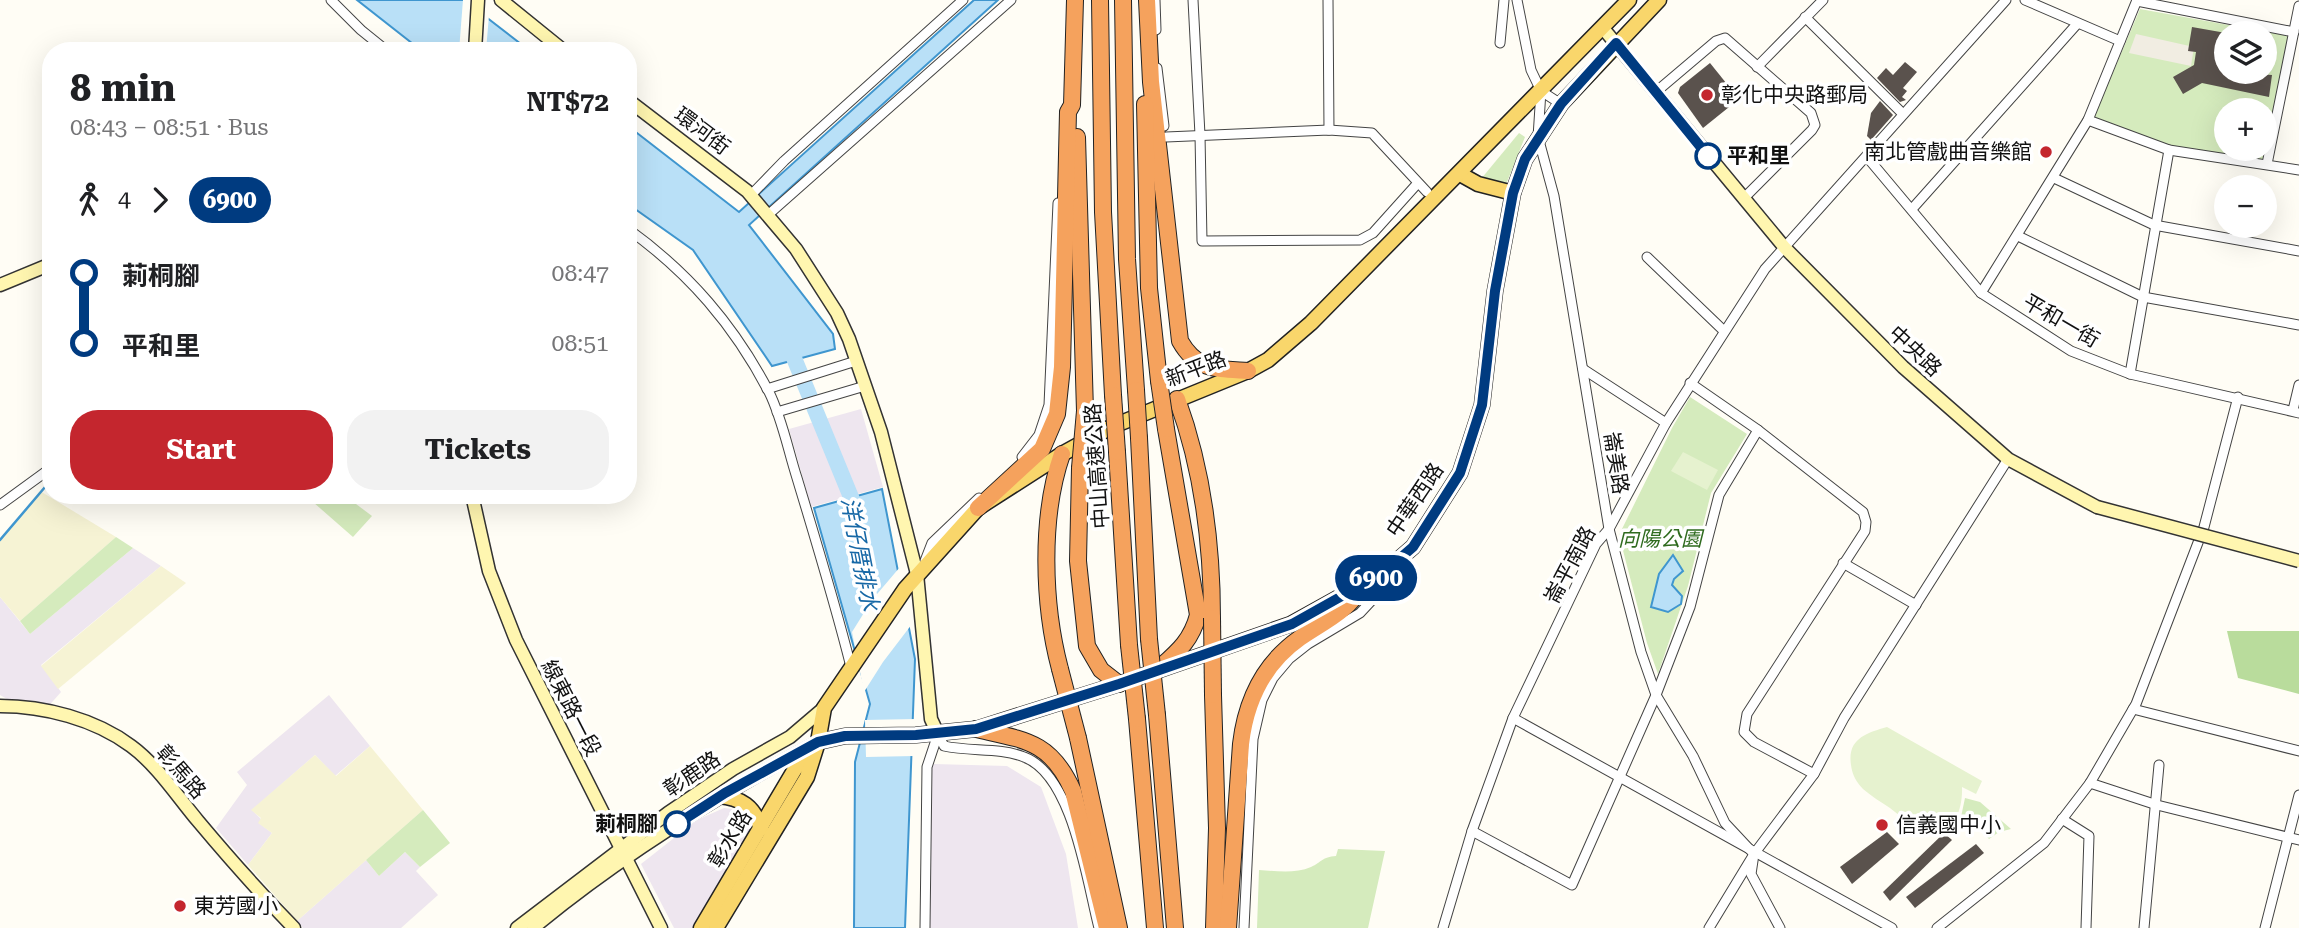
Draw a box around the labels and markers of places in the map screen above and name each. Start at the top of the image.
place label: 彰化中央路郵局 [1721,83,1868,107]
marker: 彰化中央路郵局 [1699,87,1715,103]
place label: 南北管戲曲音樂館 [1864,140,2032,164]
marker: 平和里 [1695,143,1721,169]
place label: 平和里 [1727,144,1790,168]
marker: 南北管戲曲音樂館 [2038,144,2054,160]
marker: 莿桐腳 [664,811,690,837]
place label: 莿桐腳 [595,812,658,836]
place label: 信義國中小 [1896,813,2001,837]
marker: 信義國中小 [1874,817,1890,833]
place label: 東芳國小 [194,894,278,918]
marker: 東芳國小 [172,898,188,914]

